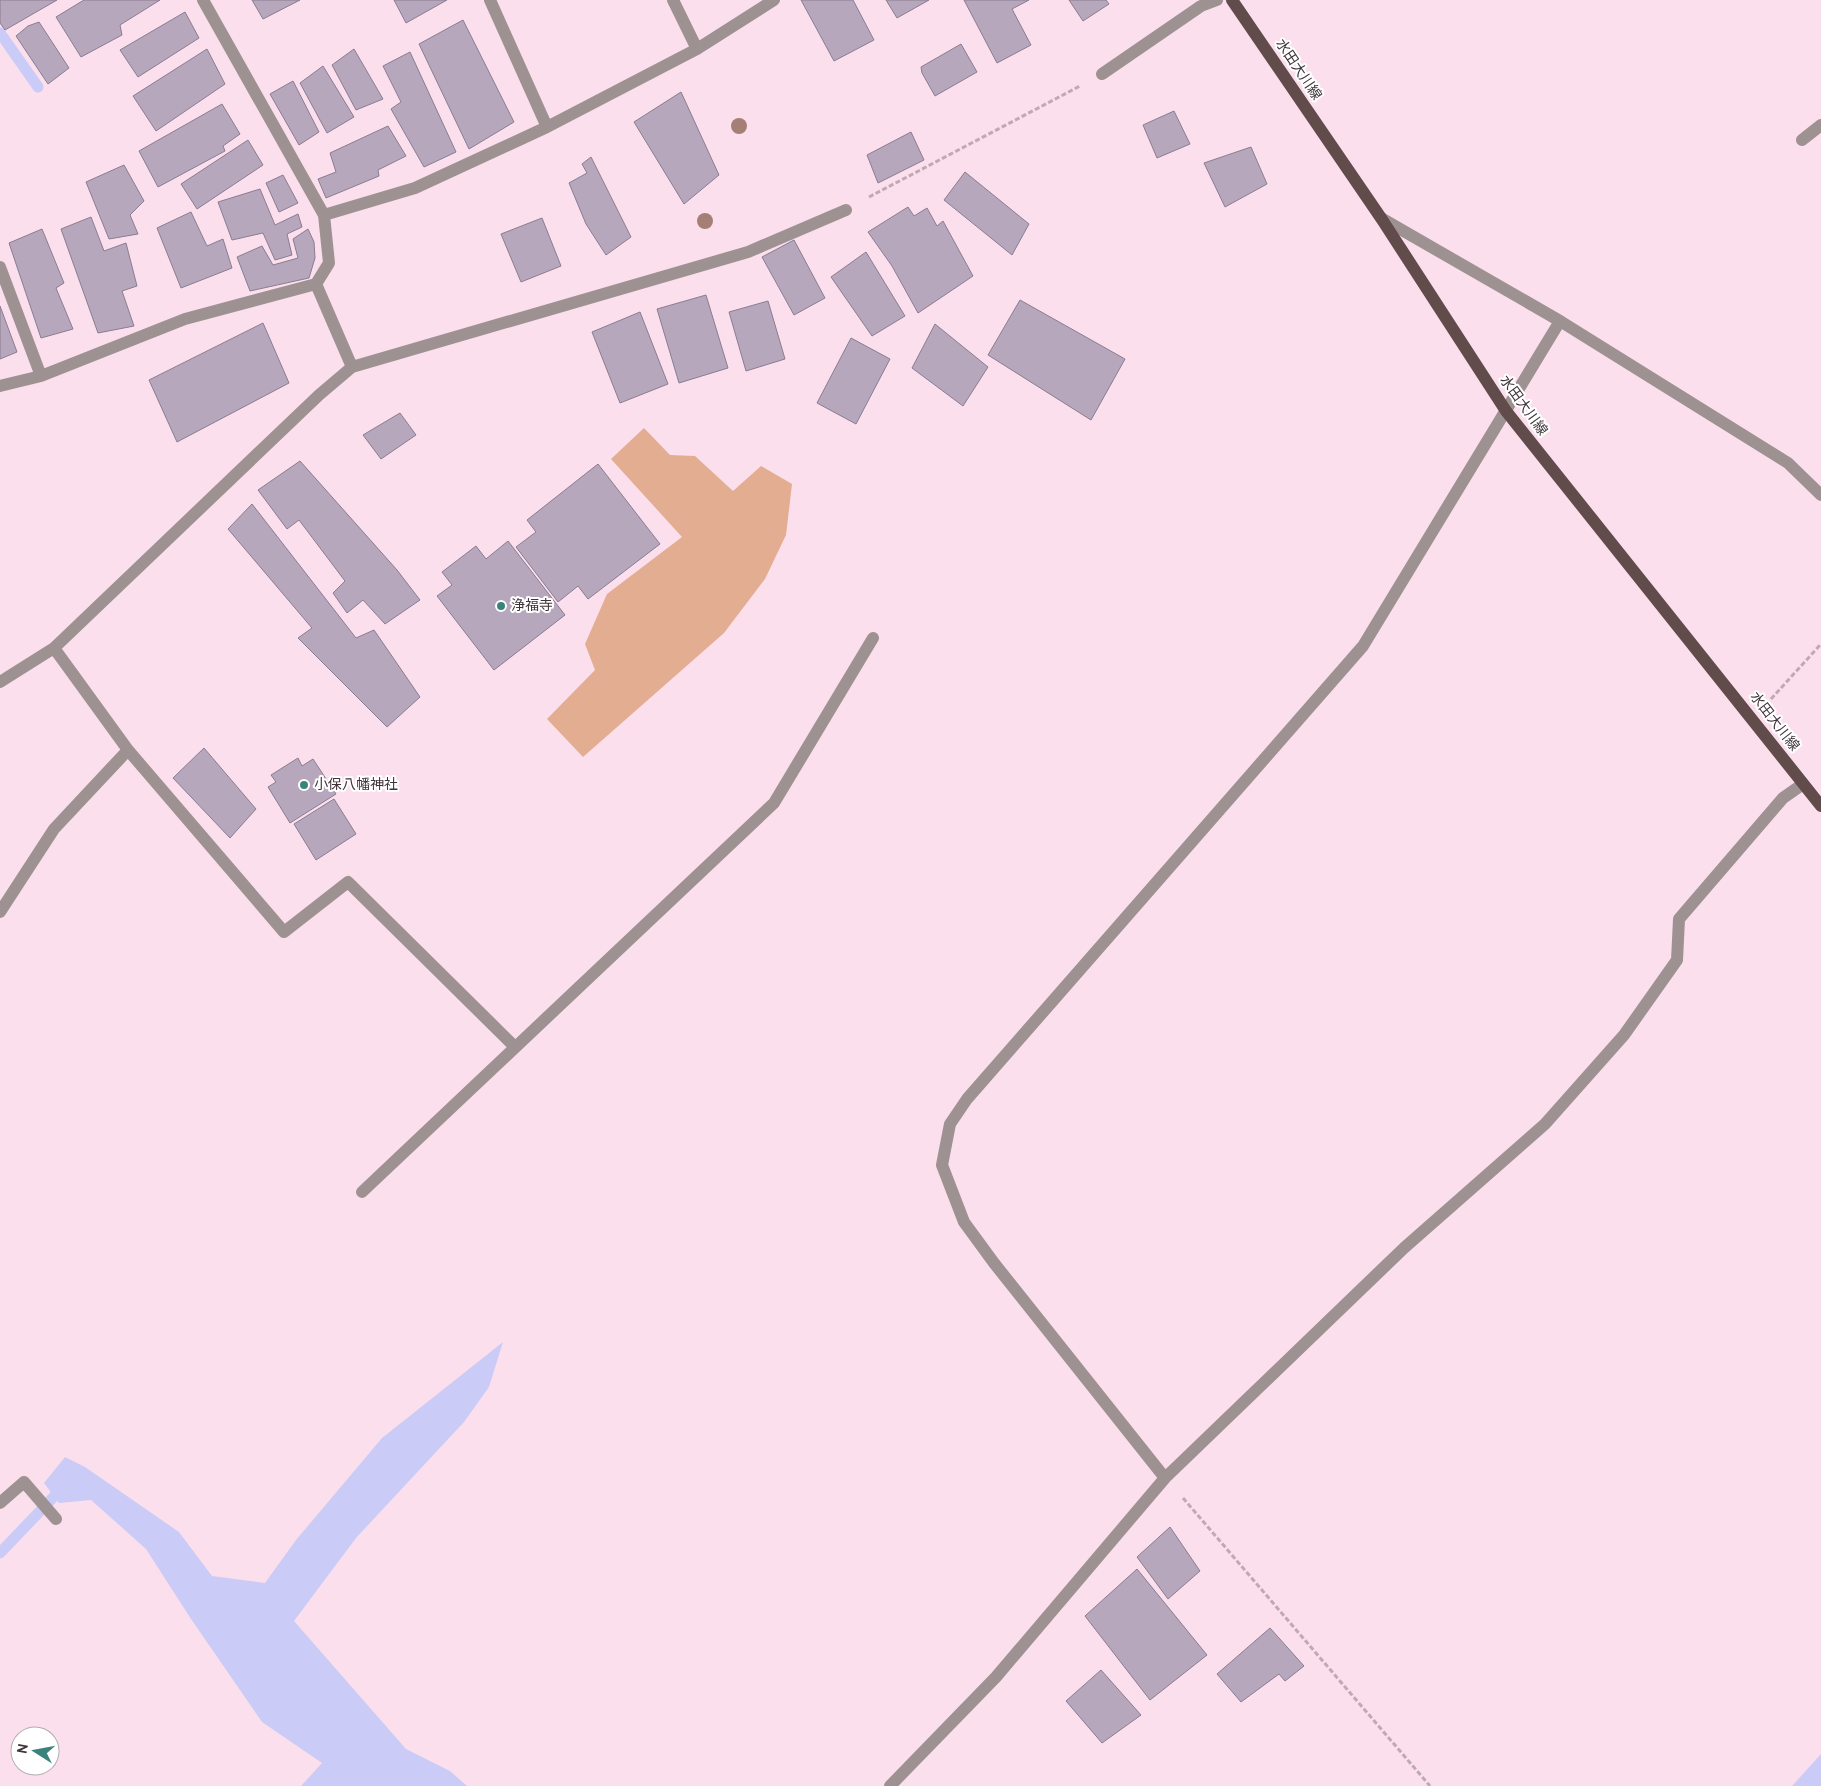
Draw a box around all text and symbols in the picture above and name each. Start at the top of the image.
street label: 水田大川線 [1271,36,1325,104]
street label: 水田大川線 [1496,373,1550,439]
place label: 浄福寺 [511,598,553,615]
marker: 浄福寺 [495,600,507,612]
street label: 水田大川線 [1746,689,1802,755]
place label: 小保八幡神社 [314,777,398,794]
marker: 小保八幡神社 [298,779,310,791]
north arrow [10,1726,60,1776]
text: N [14,1742,33,1755]

